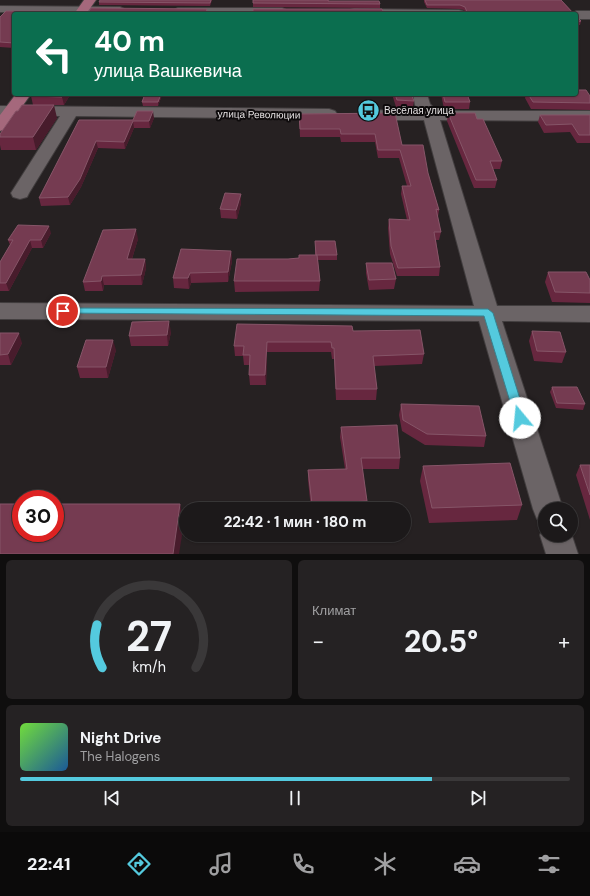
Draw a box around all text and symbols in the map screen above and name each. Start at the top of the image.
text: 40 m [94,23,165,60]
icon: left [28,28,80,80]
text: улица Вашкевича [94,59,242,83]
bus stop icon: Весёлая улица [356,97,382,123]
place label: Весёлая улица [384,104,454,117]
street label: улица Революции [218,107,300,122]
pin [46,294,80,328]
icon: arrive [52,300,74,322]
position arrow [499,397,541,439]
speed limit sign: 30 [12,490,64,542]
map controls [538,502,578,542]
button: search [538,502,578,542]
text: 22:42 · 1 мин · 180 m [224,512,366,532]
text: Климат [312,602,356,619]
text: 27 [126,609,172,663]
text: 20.5° [404,622,478,661]
text: − [312,627,324,656]
text: + [558,627,570,656]
text: km/h [132,657,166,675]
text: Night Drive [80,728,161,748]
text: The Halogens [80,748,160,765]
icon: previous [101,787,123,809]
icon: pause [284,787,306,809]
icon: next [467,787,489,809]
icon: directions [125,850,153,878]
icon: music [207,850,235,878]
icon: phone [289,850,317,878]
icon: climate [371,850,399,878]
icon: car [453,850,481,878]
icon: filters [535,850,563,878]
text: 22:41 [27,852,71,876]

